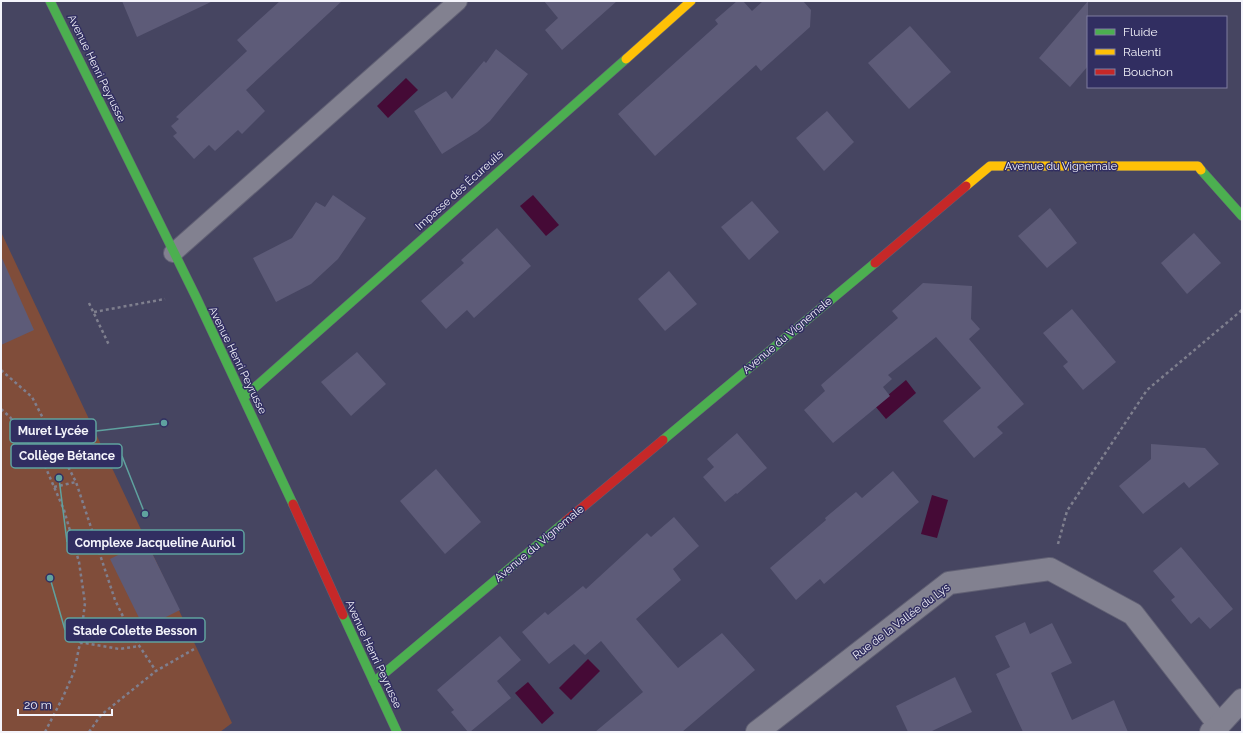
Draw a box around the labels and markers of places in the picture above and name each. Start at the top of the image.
callout: Muret Lycée [10,419,96,443]
callout: Collège Bétance [11,444,122,468]
callout: Complexe Jacqueline Auriol [67,530,244,554]
callout: Stade Colette Besson [65,618,205,642]

